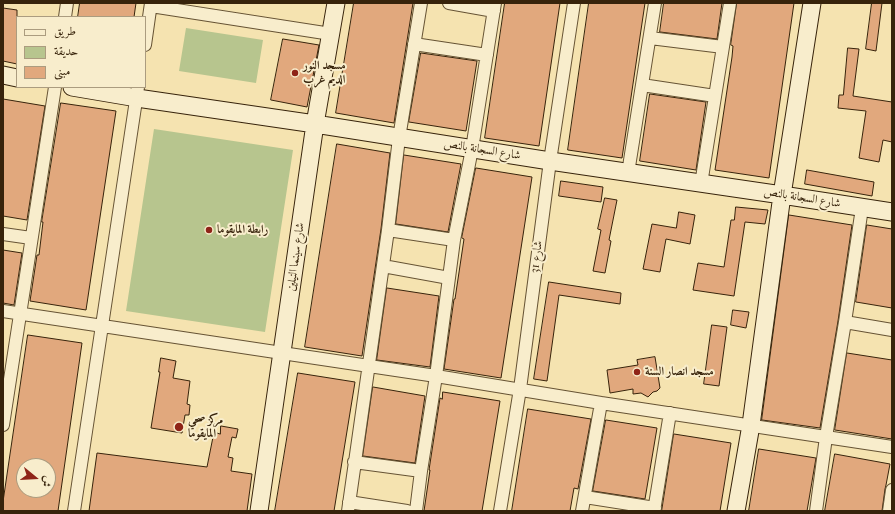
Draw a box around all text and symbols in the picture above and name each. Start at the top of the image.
legend [16,16,146,88]
text: طريق [54,24,76,38]
text: حديقة [54,44,78,58]
place label: مسجد النور الديم غرب [303,59,346,87]
text: مبنى [54,64,70,78]
marker: مسجد النور الديم غرب [290,68,300,78]
street label: شارع السجانة بالنص [442,137,522,163]
street label: شارع السجانة بالنص [762,185,842,211]
street label: شارع سينما النيلين [284,222,308,292]
place label: رابطة المايقوما [217,223,268,237]
marker: رابطة المايقوما [204,225,214,235]
street label: شارع 31 [528,240,546,274]
place label: مسجد انصار السنة [645,365,714,379]
marker: مسجد انصار السنة [632,367,642,377]
place label: مركز صحي المايقوما [188,413,223,441]
marker: مركز صحي المايقوما [173,421,185,433]
north arrow [16,458,56,498]
text: ش [39,474,55,489]

